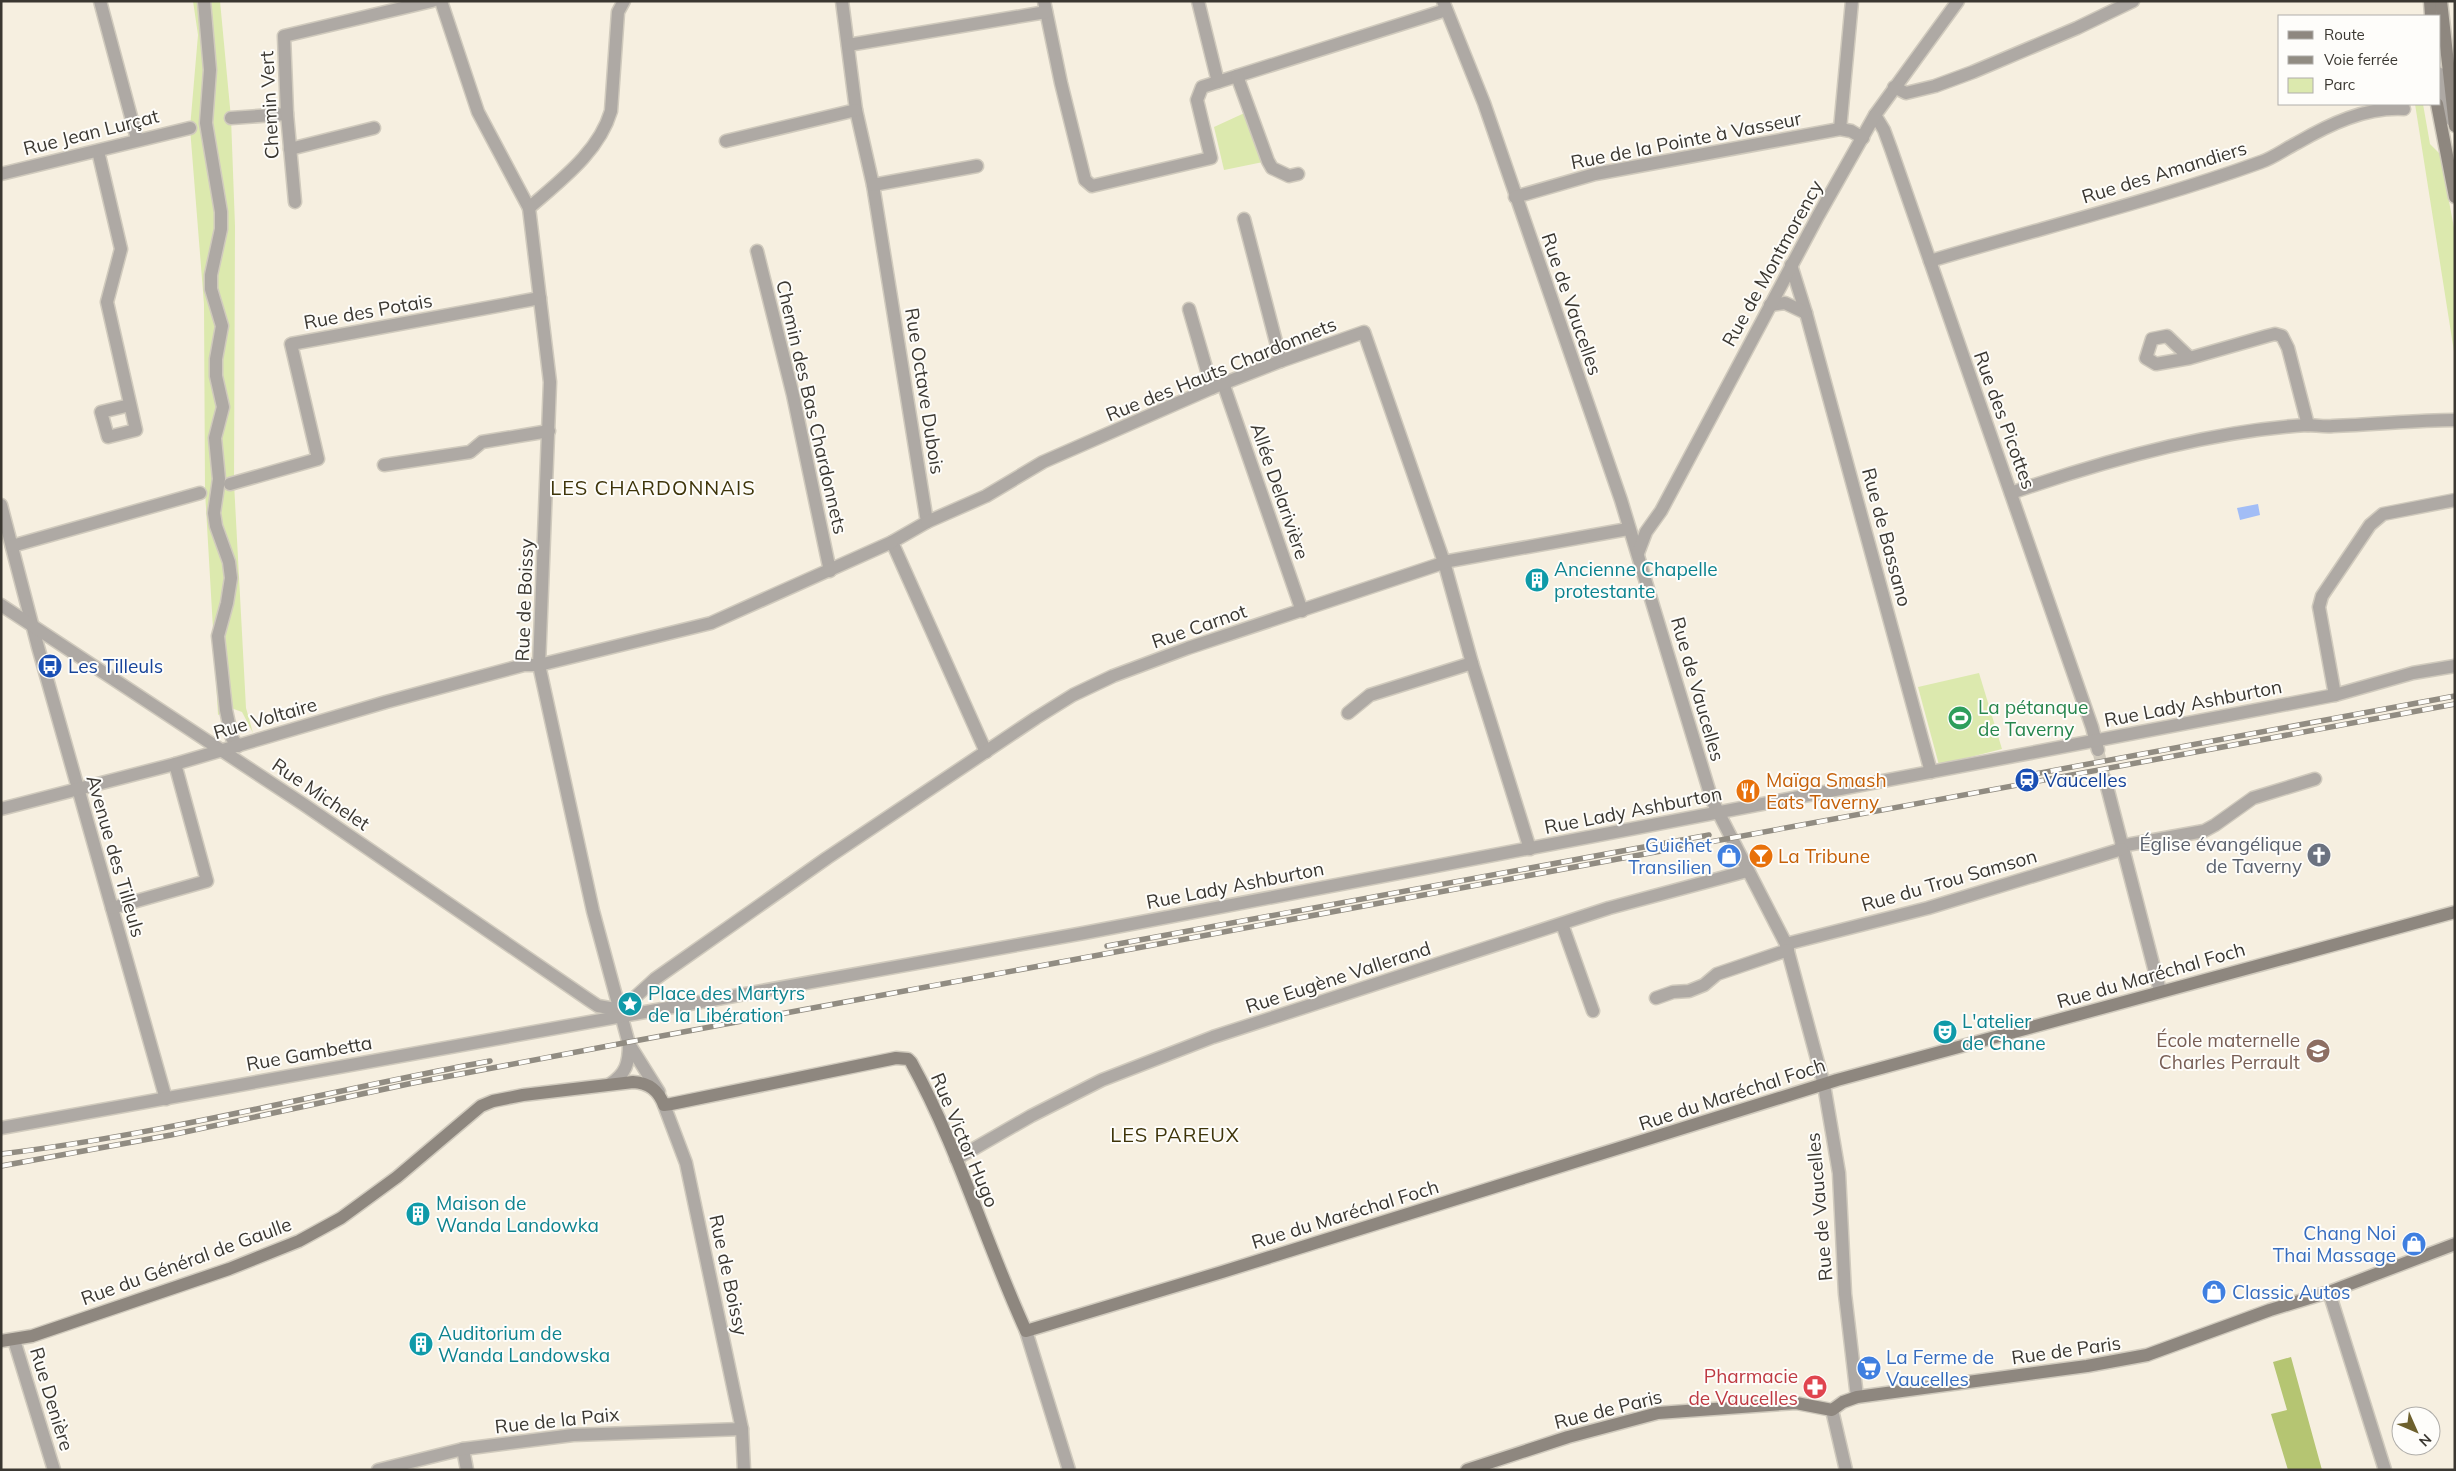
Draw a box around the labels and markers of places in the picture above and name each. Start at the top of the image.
place label: Ancienne Chapelle protestante [1554,557,1718,603]
building icon: Ancienne Chapelle protestante [1524,567,1550,593]
bus stop icon: Les Tilleuls [37,653,63,679]
place label: Les Tilleuls [68,654,163,678]
place label: La pétanque de Taverny [1978,695,2088,741]
sports icon: La pétanque de Taverny [1947,705,1973,731]
station icon: Vaucelles [2014,767,2040,793]
place label: Maïga Smash Eats Taverny [1766,768,1887,814]
place label: Vaucelles [2044,768,2127,792]
restaurant icon: Maïga Smash Eats Taverny [1735,778,1761,804]
place label: Église évangélique de Taverny [2140,832,2302,878]
place label: Guichet Transilien [1628,833,1712,879]
church icon: Église évangélique de Taverny [2306,842,2332,868]
shop icon: Guichet Transilien [1716,843,1742,869]
bar icon: La Tribune [1748,843,1774,869]
place label: La Tribune [1778,844,1870,868]
place label: Place des Martyrs de la Libération [648,981,805,1027]
place icon: Place des Martyrs de la Libération [617,991,643,1017]
place label: L'atelier de Chane [1962,1009,2046,1055]
theatre icon: L'atelier de Chane [1932,1019,1958,1045]
place label: École maternelle Charles Perrault [2156,1028,2300,1074]
school or university icon: École maternelle Charles Perrault [2305,1038,2331,1064]
place label: Maison de Wanda Landowka [436,1191,599,1237]
building icon: Maison de Wanda Landowka [405,1201,431,1227]
place label: Chang Noi Thai Massage [2273,1221,2396,1267]
shop icon: Chang Noi Thai Massage [2401,1231,2427,1257]
shop icon: Classic Autos [2201,1279,2227,1305]
place label: Classic Autos [2232,1280,2350,1304]
place label: Auditorium de Wanda Landowska [438,1321,610,1367]
building icon: Auditorium de Wanda Landowska [408,1331,434,1357]
place label: La Ferme de Vaucelles [1886,1345,1994,1391]
supermarket icon: La Ferme de Vaucelles [1856,1355,1882,1381]
place label: Pharmacie de Vaucelles [1688,1364,1798,1410]
pharmacy icon: Pharmacie de Vaucelles [1802,1374,1828,1400]

